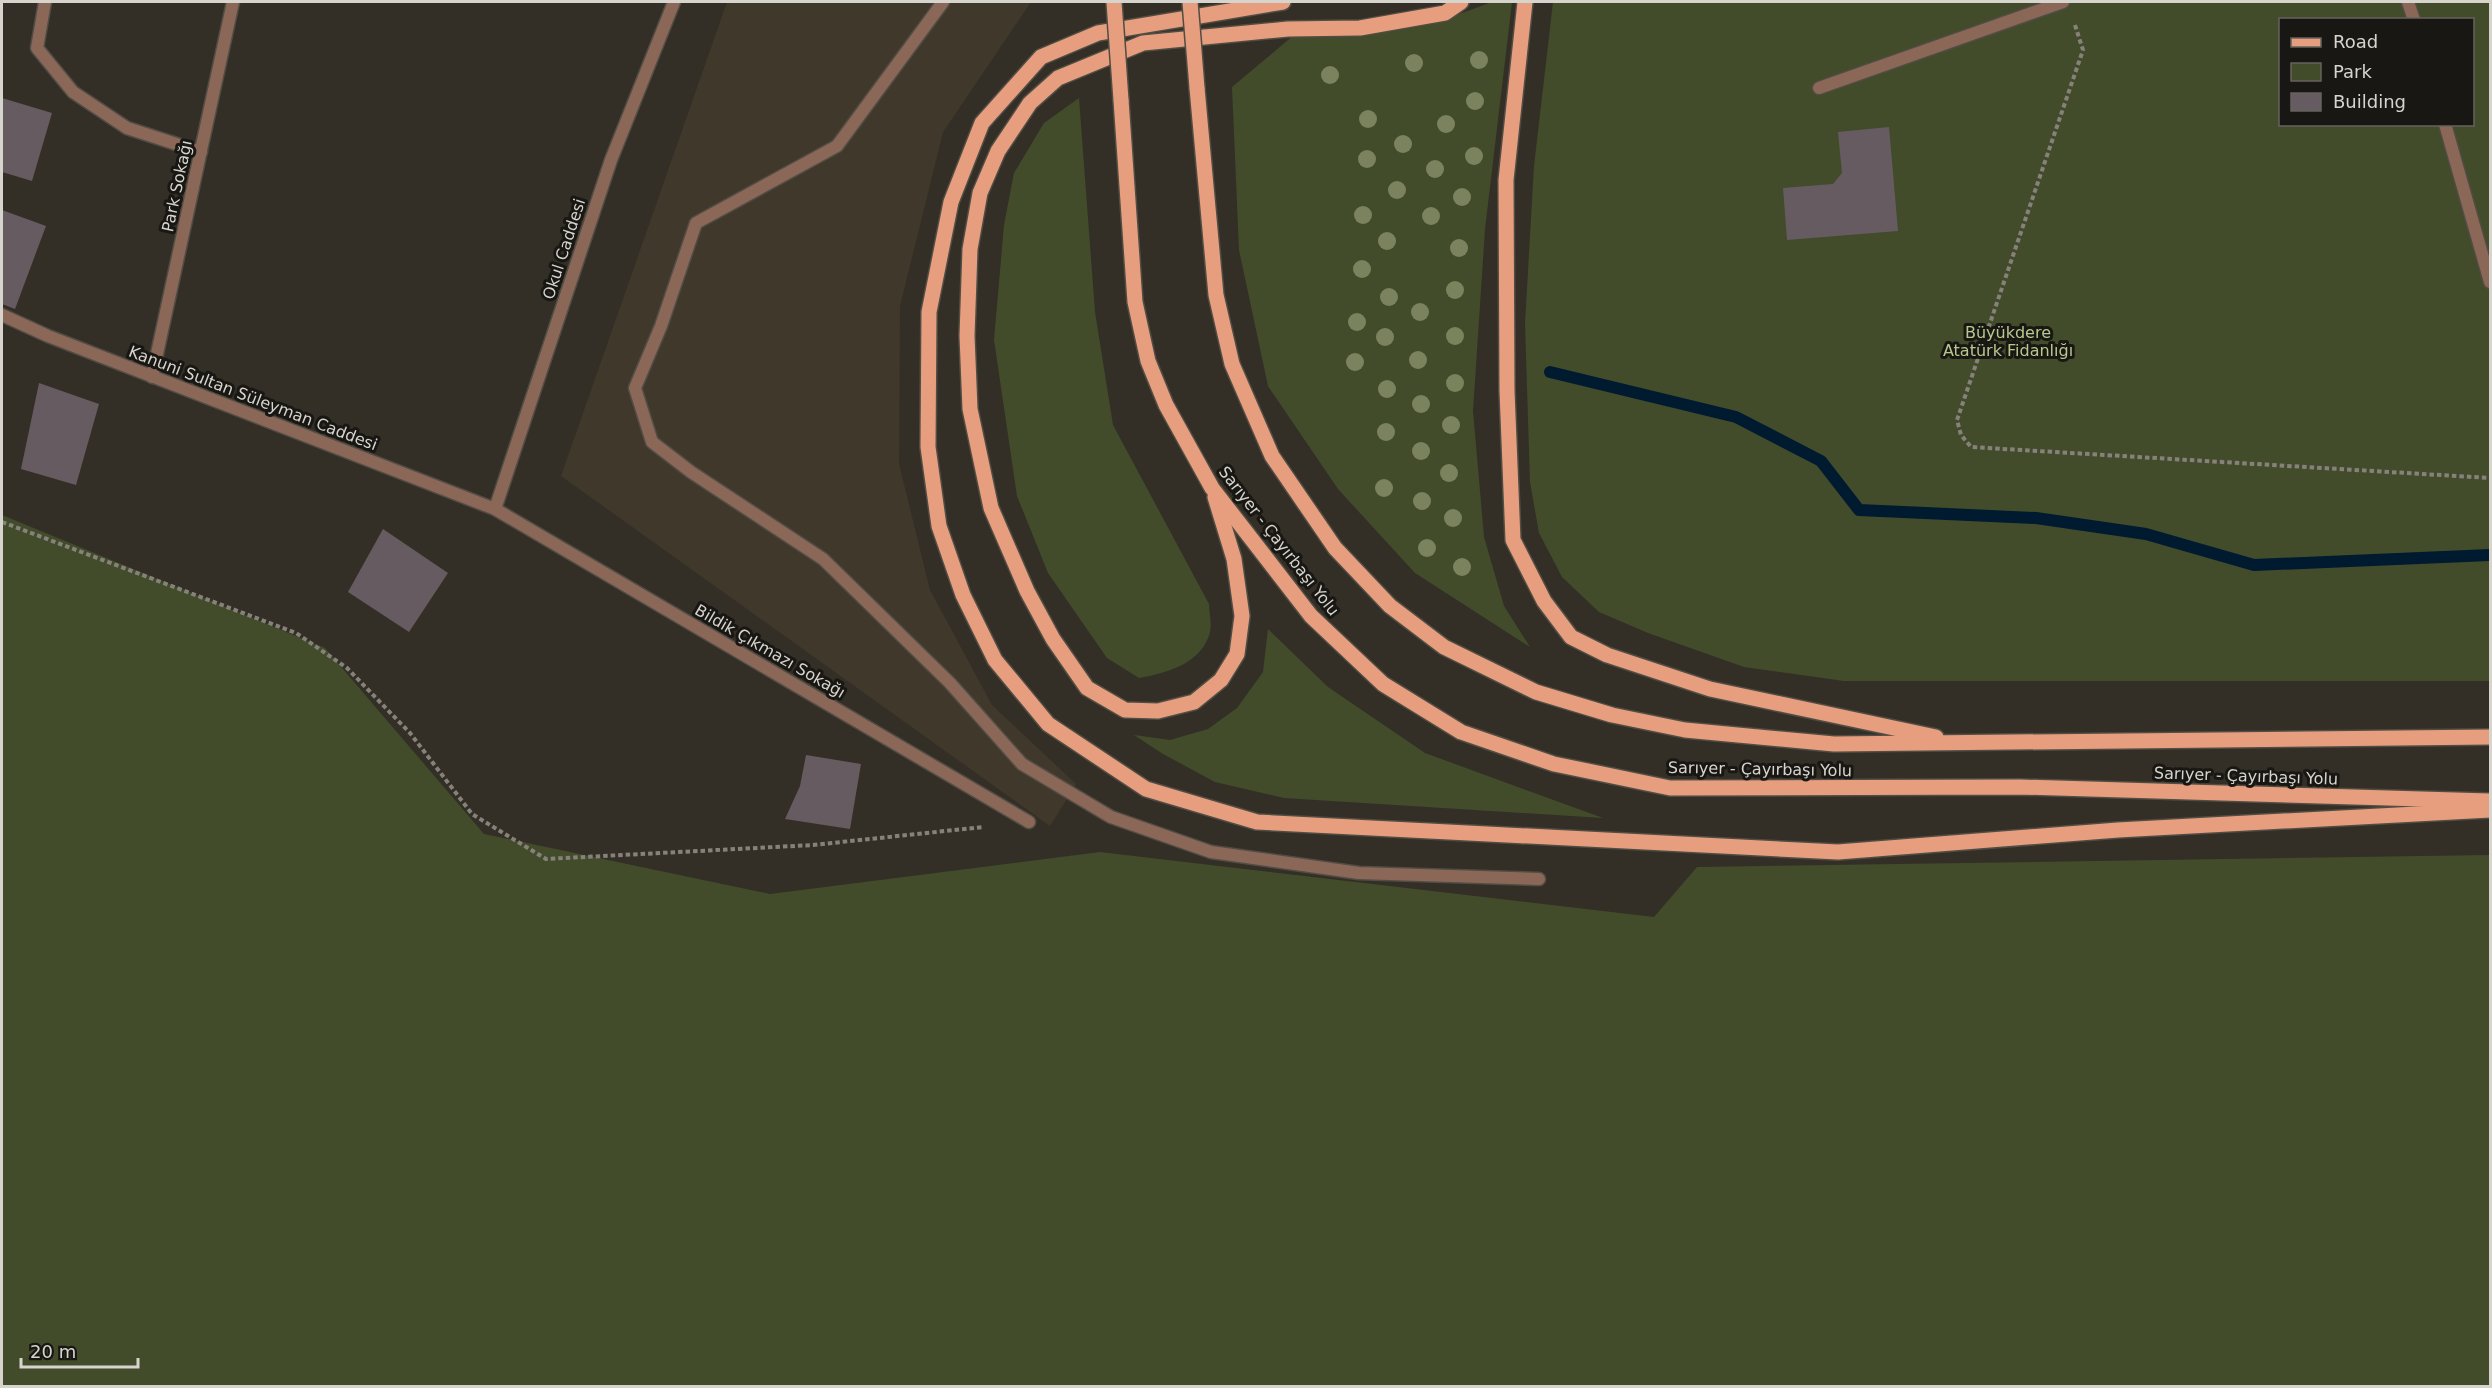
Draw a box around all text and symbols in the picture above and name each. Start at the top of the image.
legend [2279,18,2474,126]
text: Road [2333,31,2378,52]
text: Park [2333,61,2372,82]
text: Building [2333,91,2406,112]
street label: Park Sokağı [158,139,196,233]
street label: Okul Caddesi [539,196,589,302]
park label: Büyükdere Atatürk Fidanlığı [1943,323,2073,360]
street label: Kanuni Sultan Süleyman Caddesi [126,342,380,454]
street label: Sarıyer - Çayırbaşı Yolu [1215,463,1343,619]
street label: Bildik Çıkmazı Sokağı [691,600,849,702]
street label: Sarıyer - Çayırbaşı Yolu [1668,758,1852,780]
street label: Sarıyer - Çayırbaşı Yolu [2154,763,2338,789]
scale bar [21,1331,138,1369]
text: 20 m [30,1341,76,1362]

